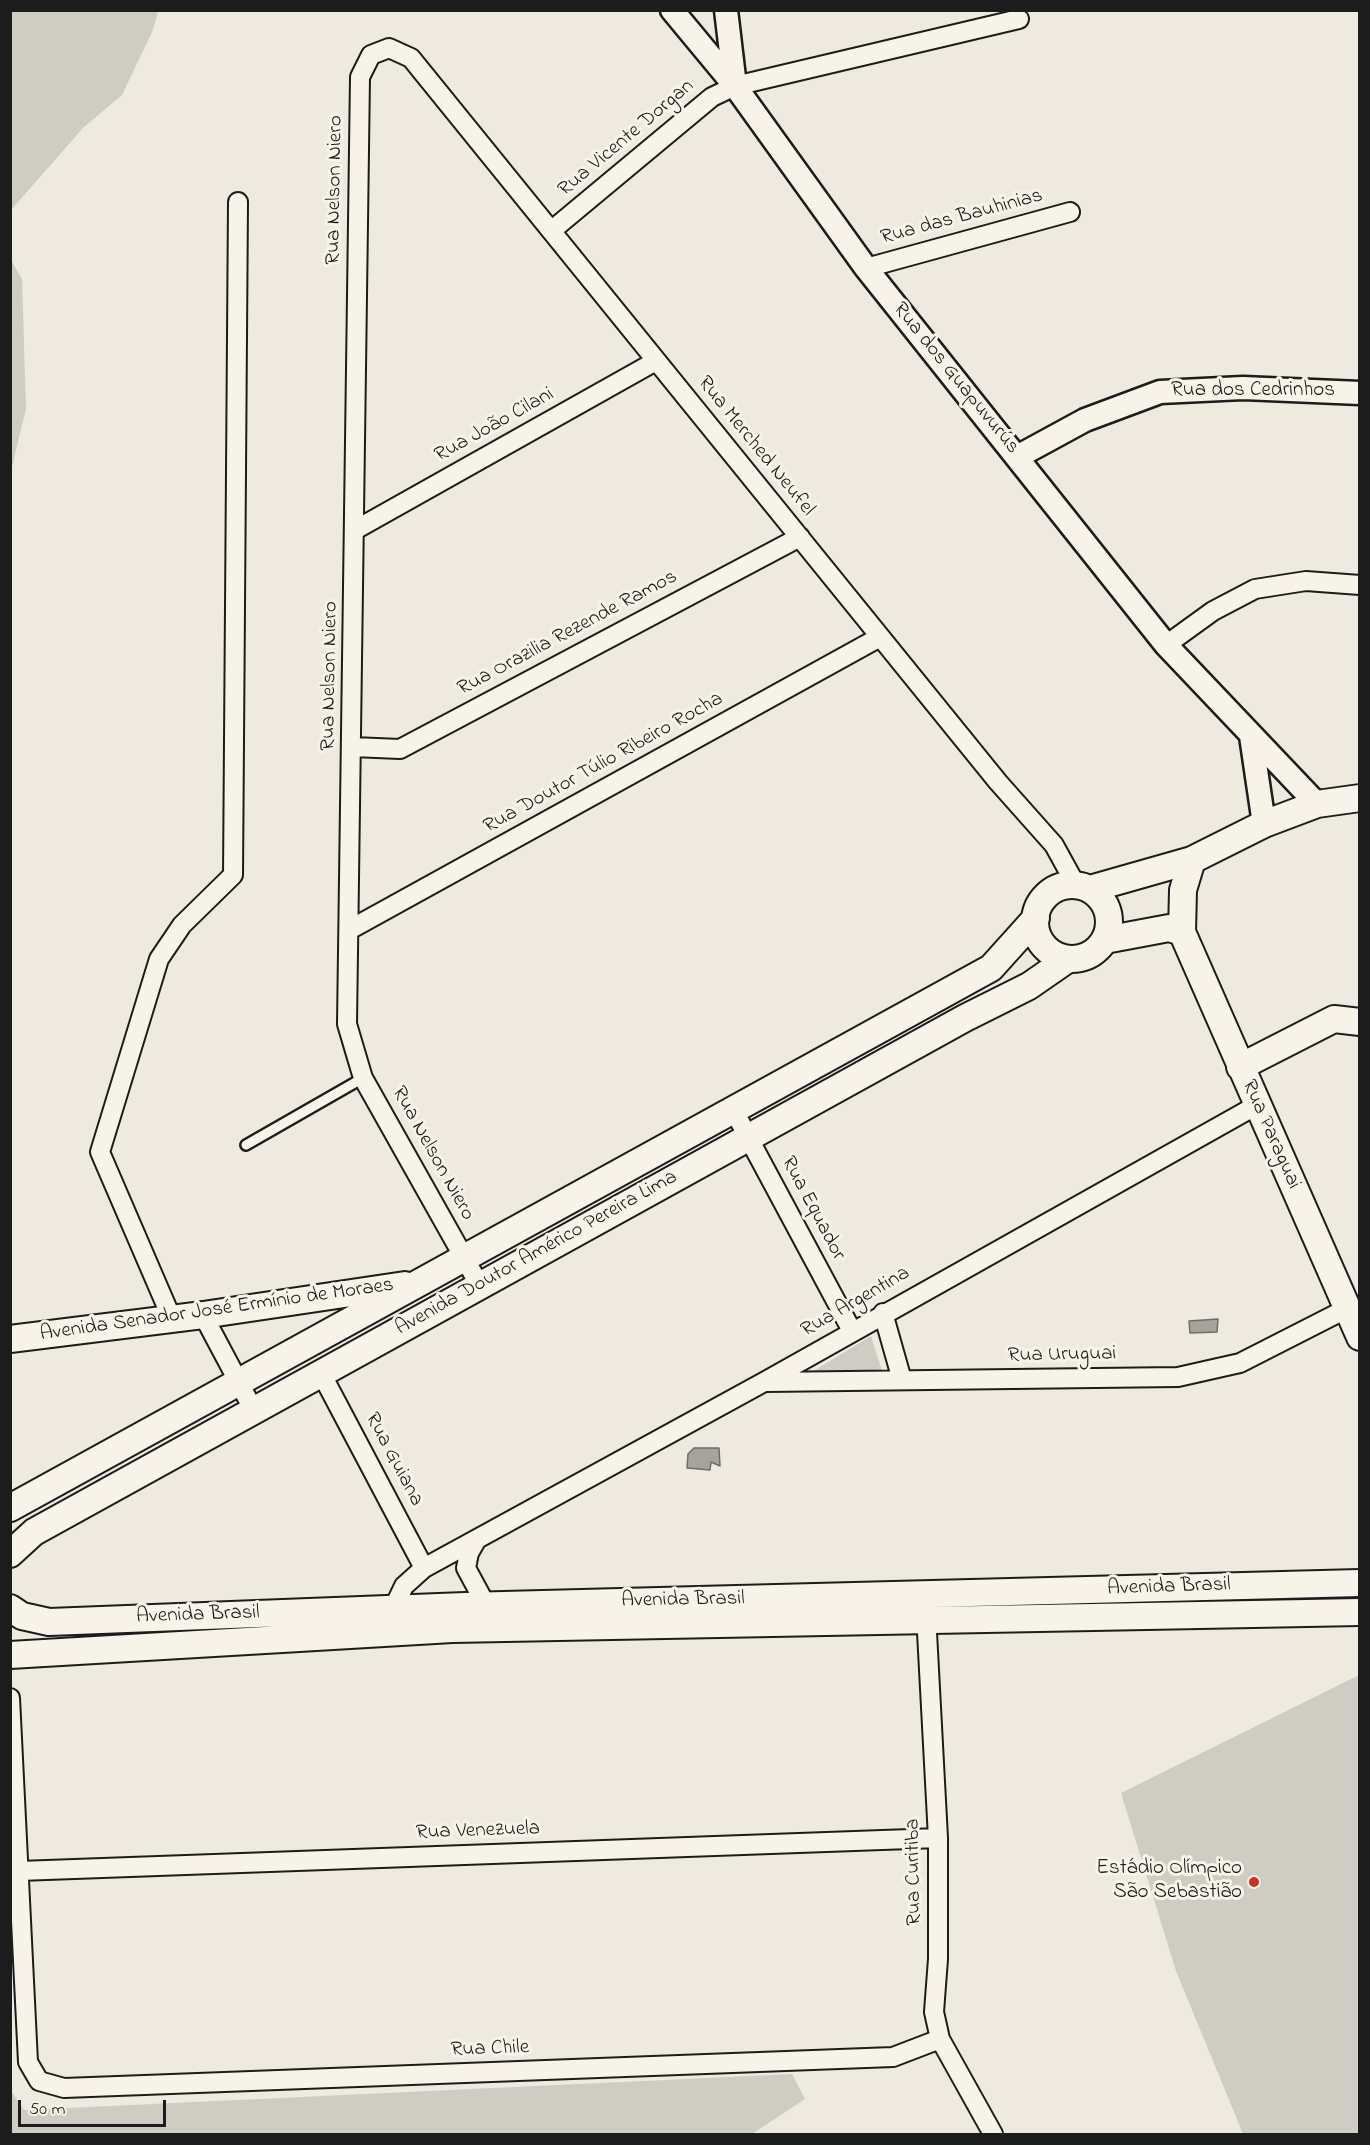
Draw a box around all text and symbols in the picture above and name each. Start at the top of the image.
street label: Rua Vicente Dorgan [554,75,700,203]
street label: Rua Nelson Niero [322,115,350,265]
street label: Rua das Bauhinias [878,184,1046,252]
street label: Rua dos Guapuvurús [886,298,1024,460]
street label: Rua Merched Neufel [691,372,819,522]
street label: Rua dos Cedrinhos [1171,379,1335,405]
street label: Rua João Cilani [431,383,559,469]
street label: Rua Orazilia Rezende Ramos [454,565,682,703]
street label: Rua Nelson Niero [317,601,345,751]
street label: Rua Doutor Túlio Ribeiro Rocha [480,688,728,840]
street label: Rua Paraguai [1235,1077,1305,1193]
street label: Rua Nelson Niero [385,1083,479,1225]
street label: Rua Equador [774,1153,850,1265]
street label: Avenida Doutor Américo Pereira Lima [392,1166,682,1342]
street label: Rua Argentina [797,1262,915,1344]
street label: Avenida Senador José Ermínio de Moraes [39,1274,395,1348]
street label: Rua Uruguai [1008,1342,1116,1370]
street label: Rua Guiana [358,1409,428,1511]
street label: Avenida Brasil [1107,1573,1231,1603]
street label: Avenida Brasil [621,1587,745,1615]
street label: Avenida Brasil [136,1601,260,1631]
street label: Rua Venezuela [415,1817,541,1847]
street label: Rua Curitiba [901,1818,929,1926]
place label: Estádio Olímpico São Sebastião [1096,1857,1242,1907]
marker: Estádio Olímpico São Sebastião [1247,1875,1261,1889]
street label: Rua Chile [450,2036,530,2064]
scale bar [21,2088,170,2126]
text: 50 m [29,2097,66,2123]

